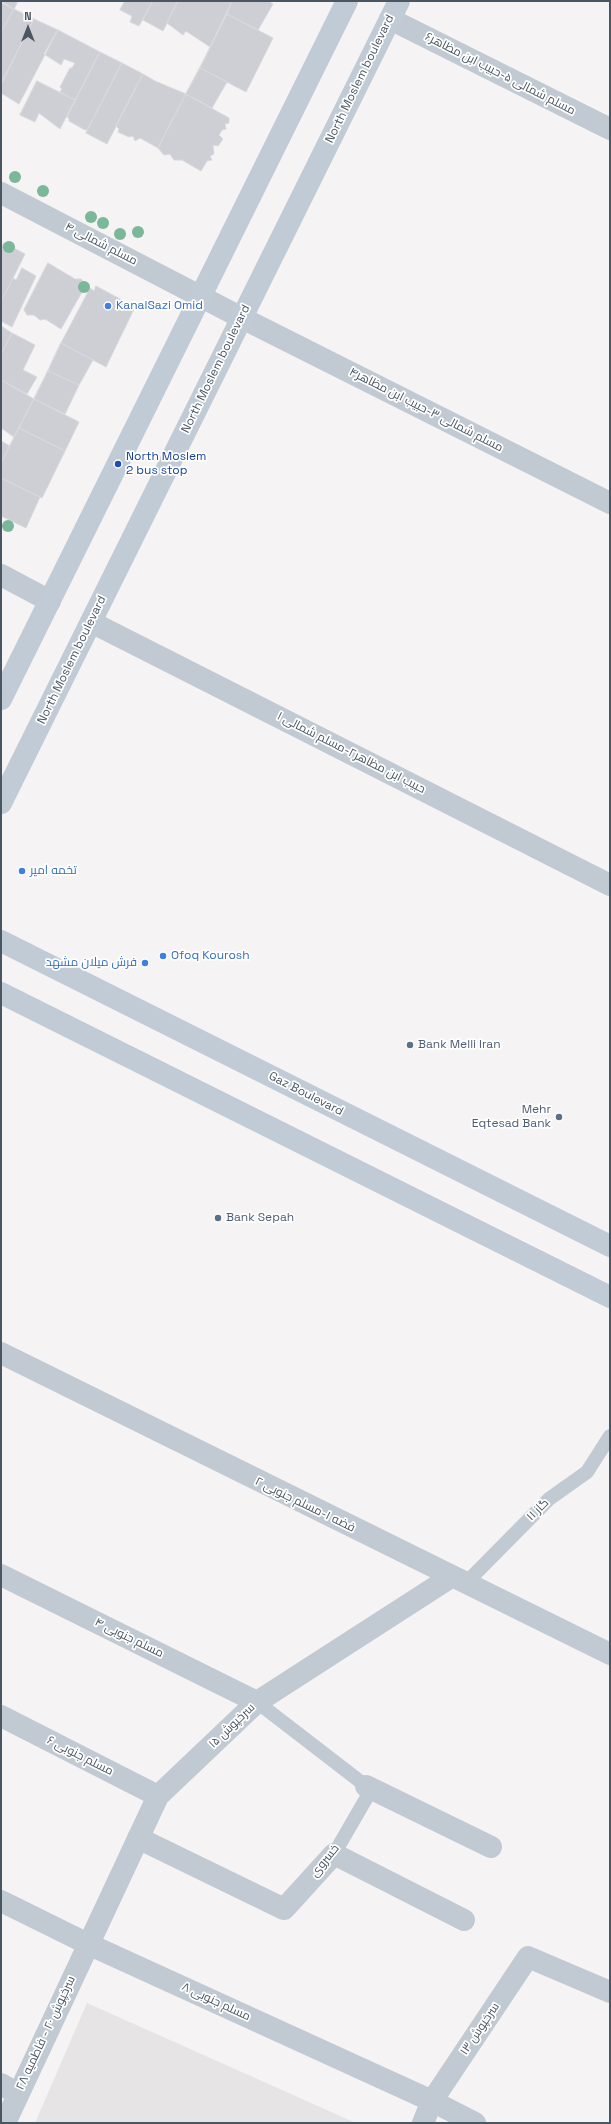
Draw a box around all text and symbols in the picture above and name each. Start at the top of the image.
north arrow [8,8,48,48]
text: N [24,9,32,23]
street label: North Moslem boulevard [323,13,397,145]
street label: مسلم شمالی ۵-حبیب ابن مظاهر۶ [422,30,578,118]
street label: مسلم شمالی ۴ [62,220,140,268]
place label: KanalSazi Omid [116,299,203,313]
marker: KanalSazi Omid [103,301,113,311]
street label: North Moslem boulevard [179,303,253,435]
street label: مسلم شمالی ۳-حبیب ابن مظاهر۴ [347,365,505,455]
place label: North Moslem 2 bus stop [126,450,206,478]
marker: North Moslem 2 bus stop [113,459,123,469]
street label: North Moslem boulevard [35,594,109,726]
street label: حبیب ابن مظاهر۲-مسلم شمالی ۱ [274,709,428,797]
place label: تخمه امیر [30,864,77,878]
marker: تخمه امیر [17,866,27,876]
place label: Ofoq Kourosh [171,949,250,963]
marker: Ofoq Kourosh [158,951,168,961]
place label: فرش میلان مشهد [46,956,137,970]
marker: فرش میلان مشهد [140,958,150,968]
place label: Bank Melli Iran [418,1038,501,1052]
marker: Bank Melli Iran [405,1040,415,1050]
street label: Gaz Boulevard [266,1069,346,1119]
place label: Mehr Eqtesad Bank [472,1103,551,1131]
marker: Mehr Eqtesad Bank [554,1112,564,1122]
place label: Bank Sepah [226,1211,294,1225]
marker: Bank Sepah [213,1213,223,1223]
street label: فضه ۱-مسلم جنوبی ۲ [253,1474,357,1536]
street label: گاز ۱۱ [524,1496,552,1524]
street label: مسلم جنوبی ۴ [92,1615,166,1661]
street label: سرخپوش ۱۵ [206,1701,258,1751]
street label: مسلم جنوبی ۶ [44,1733,116,1779]
street label: خسروی [308,1842,342,1880]
street label: سرخپوش ۲۰ - فاطمیه ۲۸ [13,1974,79,2092]
street label: مسلم جنوبی ۸ [179,1980,253,2024]
street label: سرخپوش ۱۳ [457,2000,503,2058]

